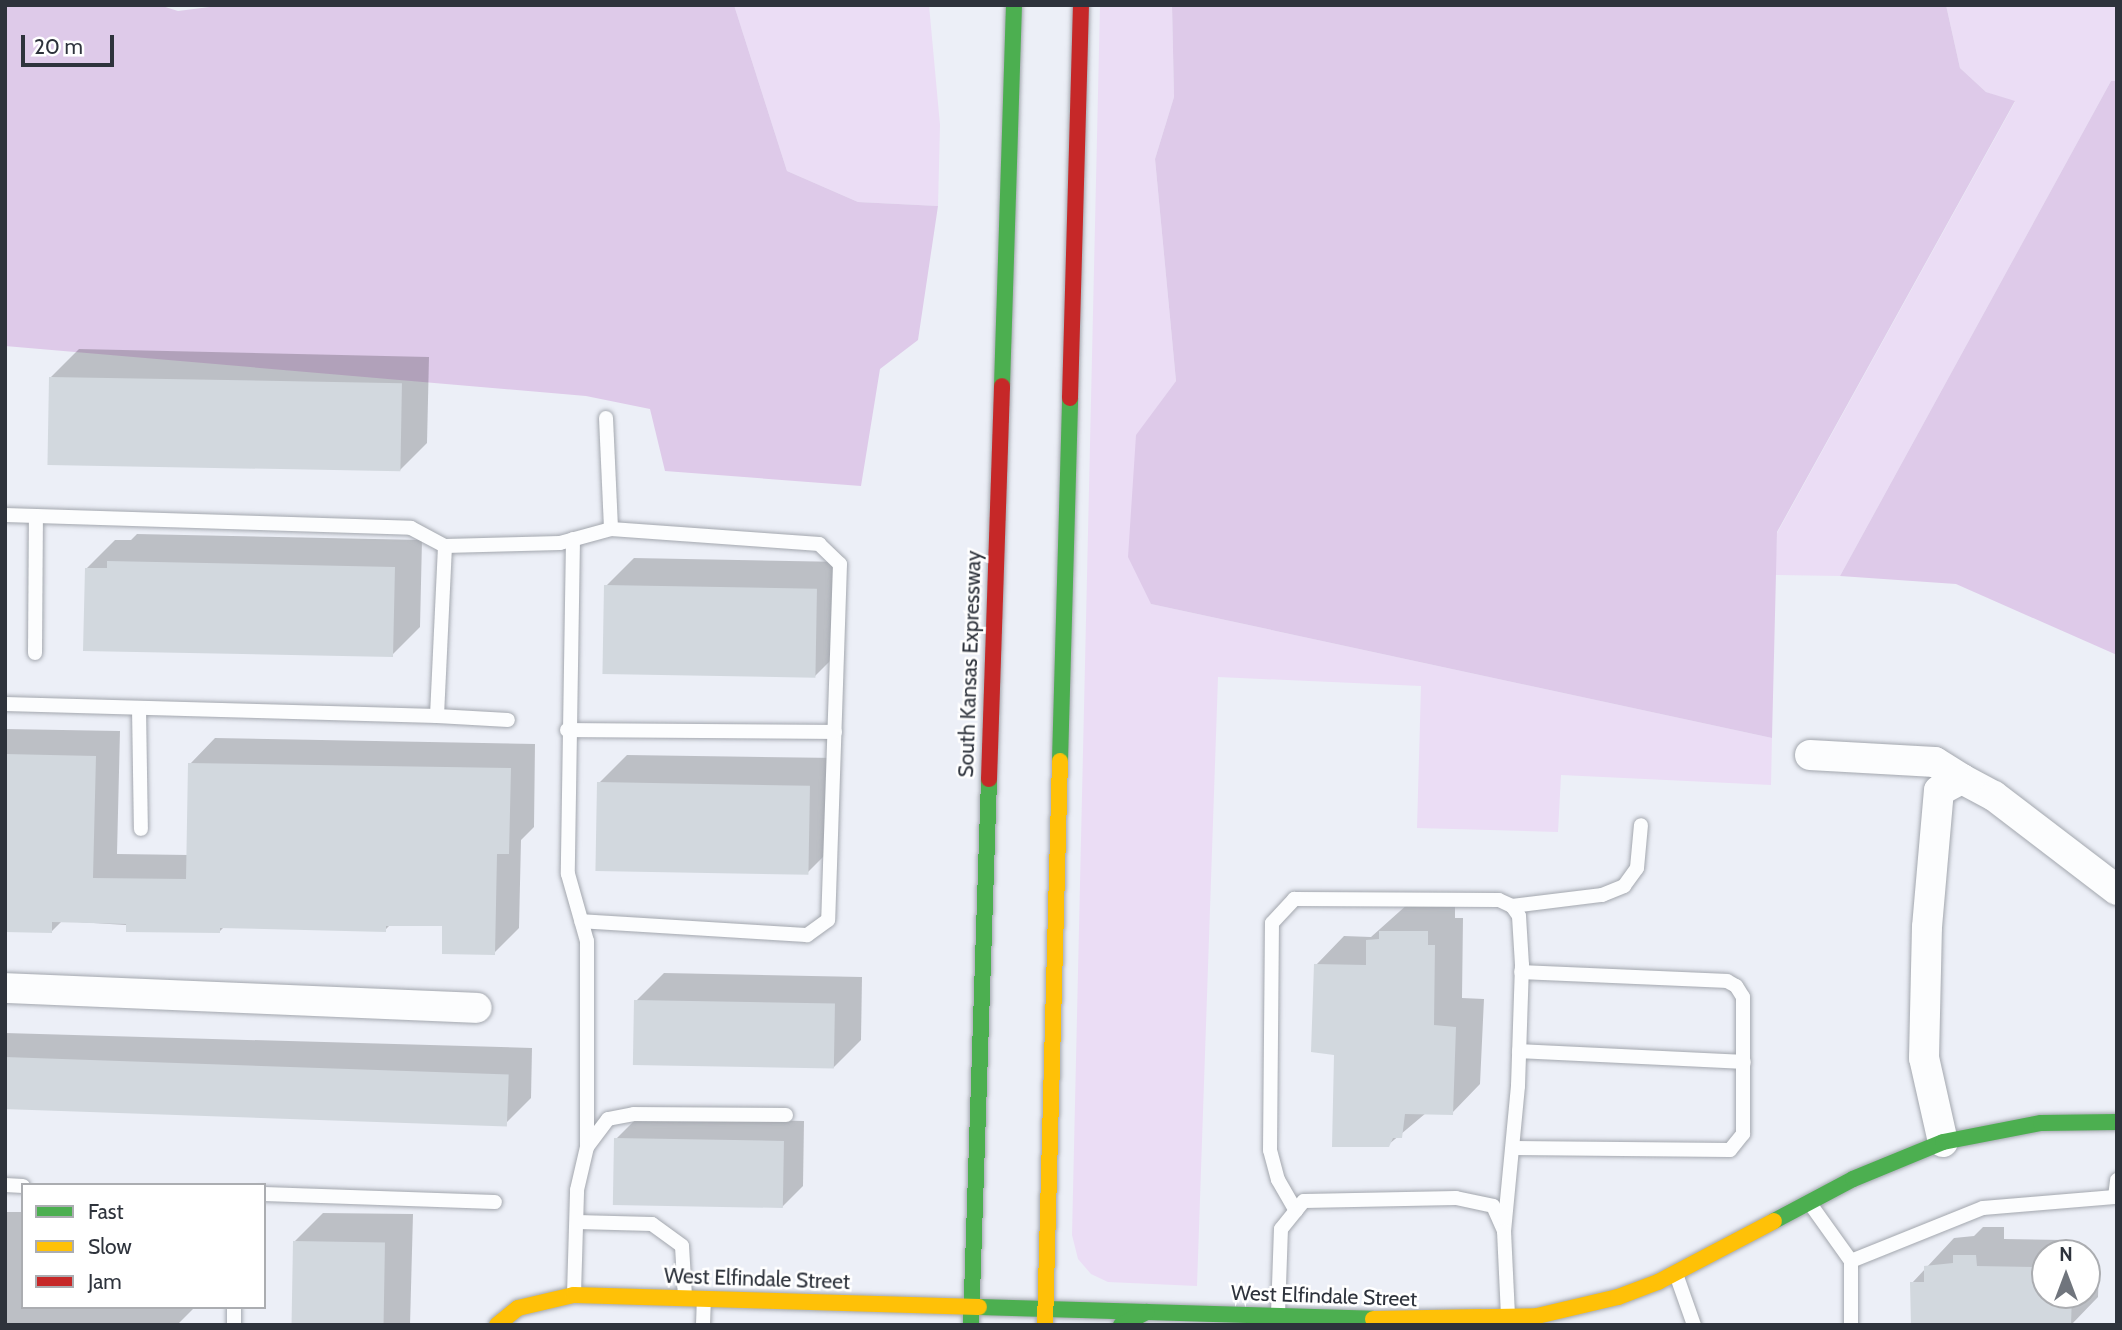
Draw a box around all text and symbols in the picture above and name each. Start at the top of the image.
scale bar [24,21,117,65]
text: 20 m [34,34,83,59]
street label: South Kansas Expressway [953,550,987,778]
legend [21,1183,266,1309]
text: Fast [88,1199,124,1224]
text: Slow [88,1234,132,1259]
north arrow [2031,1239,2101,1309]
text: N [2059,1243,2073,1266]
street label: West Elfindale Street [664,1263,850,1295]
text: Jam [88,1269,122,1294]
street label: West Elfindale Street [1231,1280,1417,1312]

